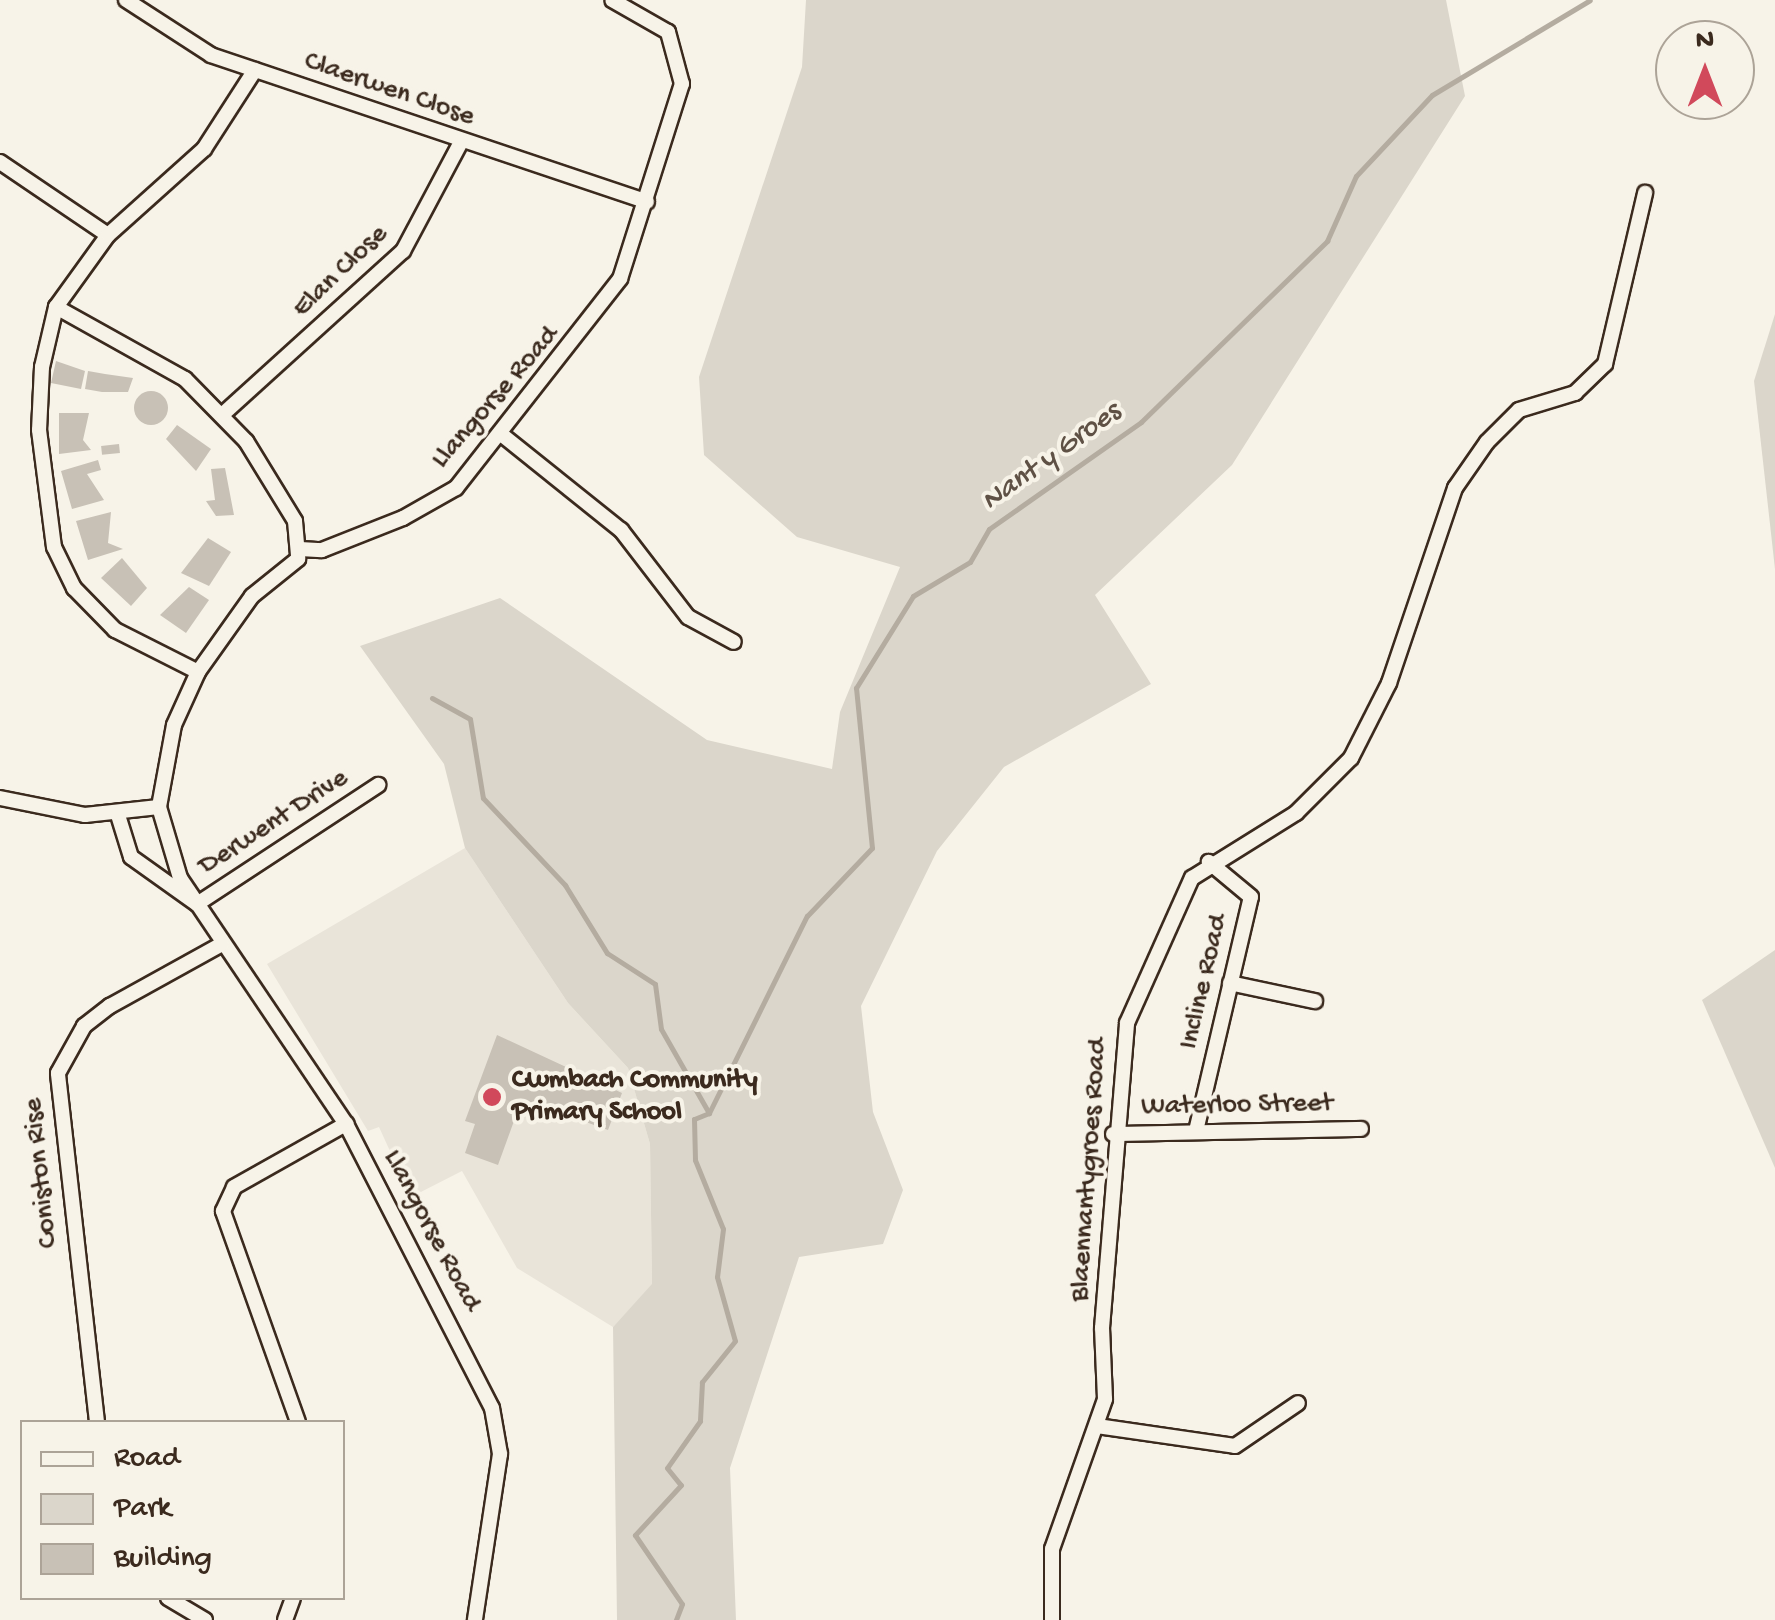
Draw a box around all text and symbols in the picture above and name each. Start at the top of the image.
north arrow [1655,20,1755,120]
text: N [1696,25,1714,58]
street label: Claerwen Close [299,45,479,135]
street label: Elan Close [286,218,396,326]
street label: Llangorse Road [425,320,567,476]
water label: Nant y Groes [975,395,1129,521]
street label: Derwent Drive [193,762,355,884]
street label: Incline Road [1173,911,1237,1053]
street label: Blaennantygroes Road [1064,1037,1116,1303]
place label: Cwmbach Community Primary School [512,1064,757,1130]
marker: Cwmbach Community Primary School [481,1086,503,1108]
street label: Waterloo Street [1141,1088,1333,1124]
street label: Coniston Rise [17,1096,67,1250]
street label: Llangorse Road [374,1144,488,1318]
legend [20,1420,345,1600]
text: Road [114,1442,180,1477]
text: Park [114,1492,171,1527]
text: Building [114,1542,212,1577]

